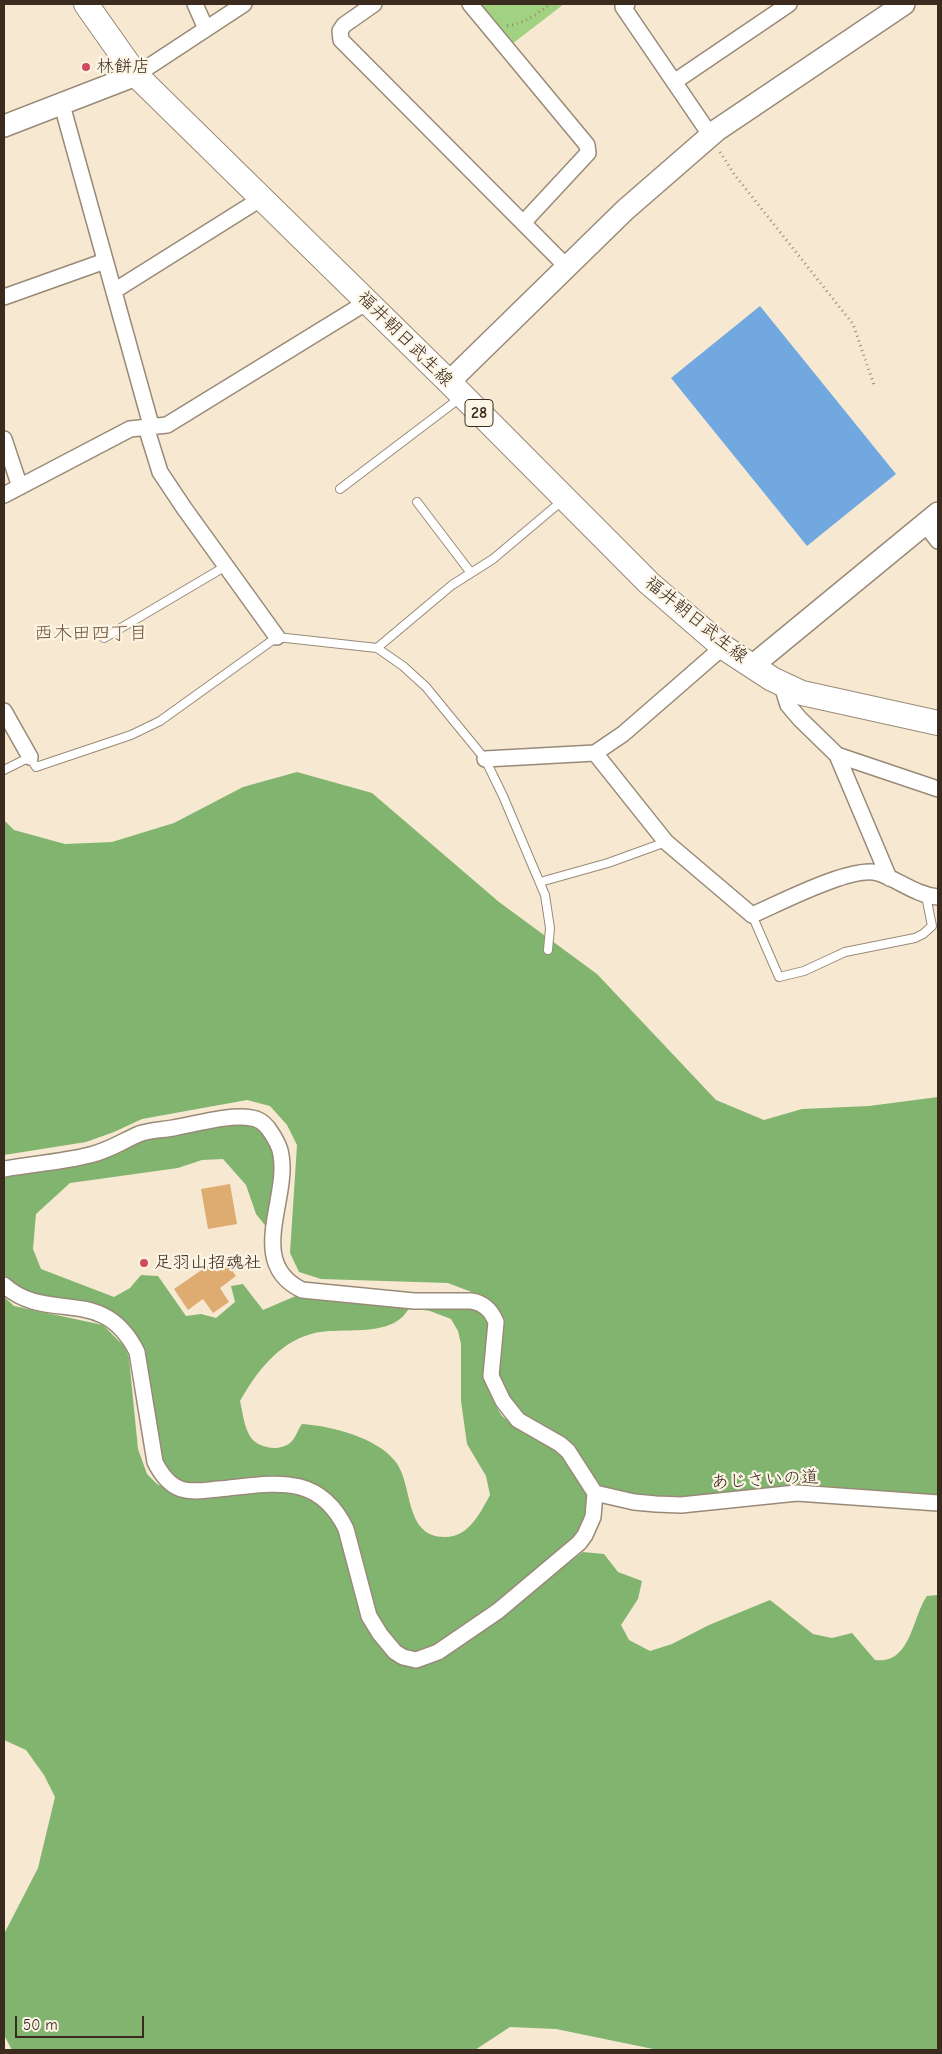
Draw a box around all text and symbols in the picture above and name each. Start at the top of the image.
place label: 林餅店 [96,56,150,78]
marker: 林餅店 [80,61,92,73]
street label: 福井朝日武生線 [353,287,457,391]
road number: 28 [465,399,493,426]
street label: 福井朝日武生線 [640,572,752,668]
district label: 西木田四丁目 [34,623,148,645]
place label: 足羽山招魂社 [154,1252,262,1274]
marker: 足羽山招魂社 [138,1257,150,1269]
street label: あじさいの道 [711,1466,819,1494]
scale bar [18,2006,146,2038]
text: 50 m [23,2016,58,2034]

